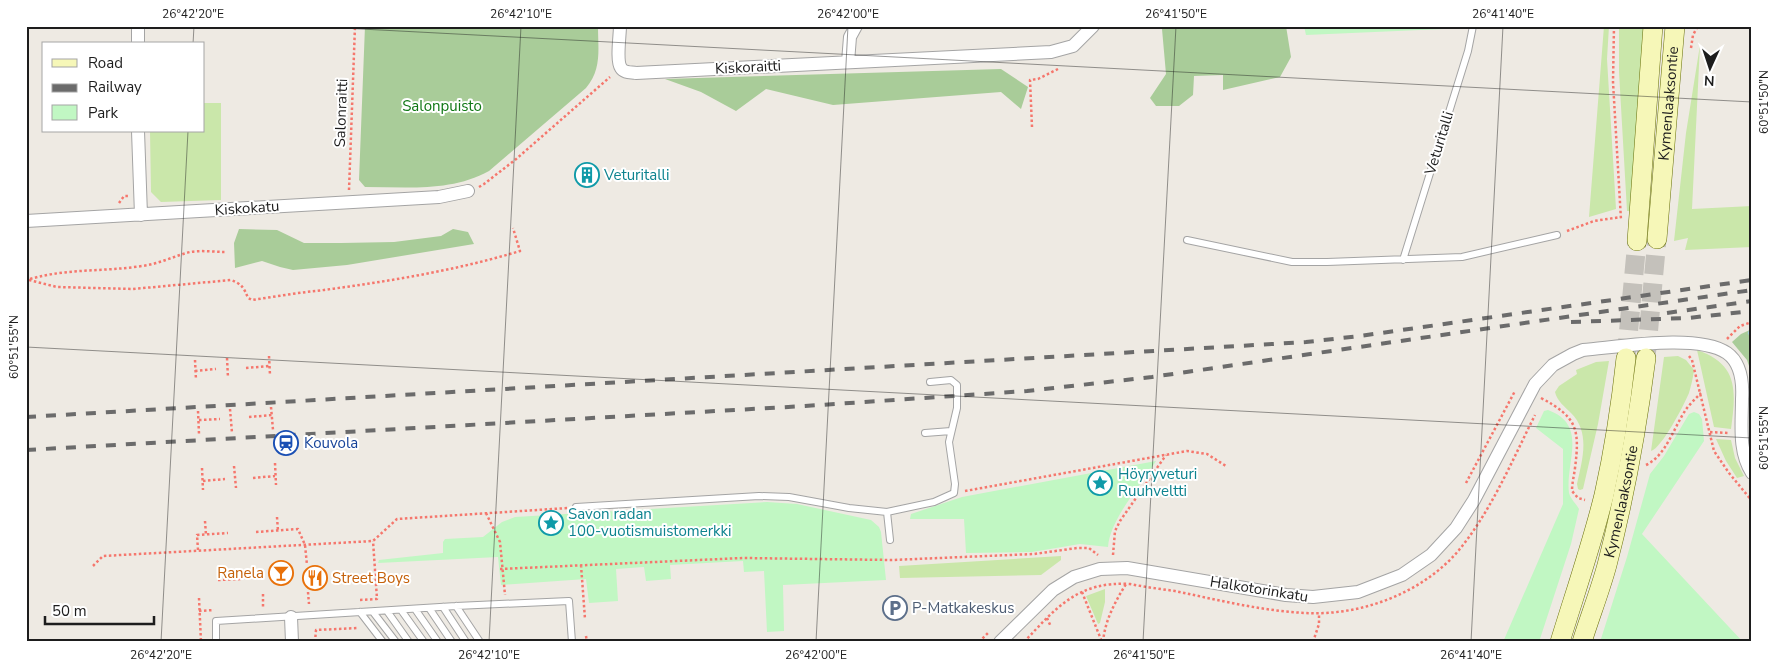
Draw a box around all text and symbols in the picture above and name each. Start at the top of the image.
text: 26°42'20"E [162,6,224,22]
text: 26°42'10"E [490,6,552,22]
text: 26°42'00"E [817,6,879,22]
text: 26°41'50"E [1145,6,1207,22]
text: 26°41'40"E [1472,6,1534,22]
legend [42,42,205,132]
north arrow [1686,42,1736,92]
street label: Kymenlaaksontie [1654,46,1683,161]
text: Road [88,53,123,73]
street label: Kiskoraitti [714,55,782,79]
text: 60°51'50"N [1756,70,1772,134]
text: N [1704,71,1715,90]
text: Railway [88,77,142,97]
street label: Salonraitti [330,78,352,148]
park label: Salonpuisto [402,96,482,116]
text: Park [88,103,118,123]
street label: Veturitalli [1420,109,1458,178]
building icon: Veturitalli [574,162,600,188]
place label: Veturitalli [603,165,670,185]
street label: Kiskokatu [214,196,280,220]
text: 60°51'55"N [6,315,22,379]
text: 60°51'55"N [1756,406,1772,470]
station icon: Kouvola [273,430,299,456]
place label: Kouvola [304,433,358,453]
street label: Kymenlaaksontie [1599,444,1643,560]
place label: Höyryveturi Ruuhveltti [1118,464,1197,501]
place icon: Höyryveturi Ruuhveltti [1087,470,1113,496]
place label: Savon radan 100-vuotismuistomerkki [568,504,732,541]
place icon: Savon radan 100-vuotismuistomerkki [538,510,564,536]
bar icon: Ranela [268,560,294,586]
place label: Ranela [217,563,264,583]
restaurant icon: Street Boys [302,565,328,591]
place label: Street Boys [332,568,410,588]
street label: Halkotorinkatu [1208,571,1310,607]
scale bar [45,593,154,625]
parking icon: P-Matkakeskus [882,595,908,621]
place label: P-Matkakeskus [912,598,1014,618]
text: 50 m [52,601,87,621]
text: 26°42'20"E [130,647,192,663]
text: 26°42'10"E [458,647,520,663]
text: 26°42'00"E [785,647,847,663]
text: 26°41'50"E [1113,647,1175,663]
text: 26°41'40"E [1440,647,1502,663]

